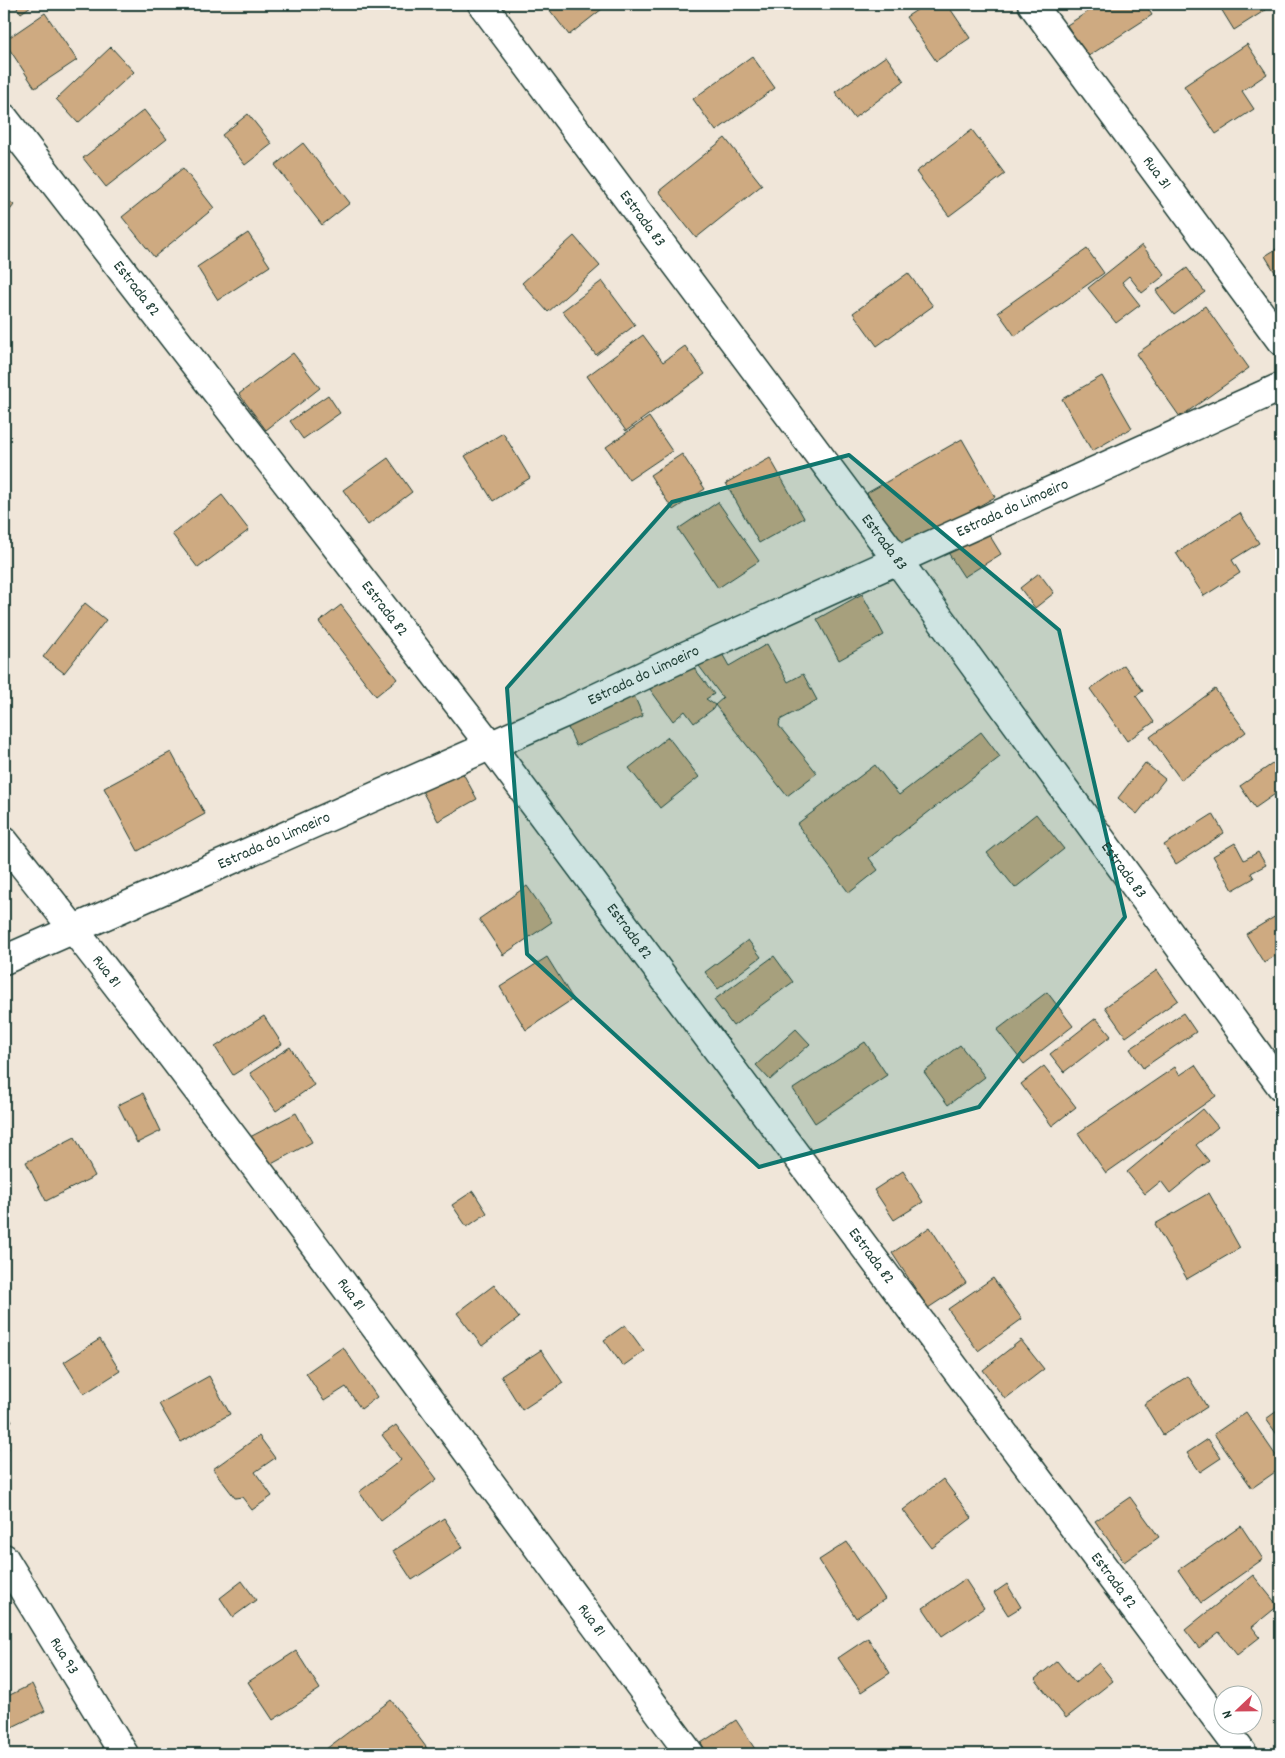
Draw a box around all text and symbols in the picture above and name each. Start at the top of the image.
street label: Rua 31 [1137,151,1177,194]
street label: Estrada 83 [614,186,671,252]
street label: Estrada 82 [107,256,165,322]
street label: Estrada do Limoeiro [952,473,1072,544]
street label: Estrada 83 [855,509,913,576]
street label: Estrada 82 [355,576,414,642]
street label: Estrada do Limoeiro [584,639,703,712]
street label: Estrada do Limoeiro [214,806,334,876]
street label: Estrada 83 [1095,837,1152,904]
street label: Estrada 82 [600,898,658,965]
street label: Rua 81 [86,950,127,993]
street label: Estrada 82 [843,1223,900,1289]
street label: Rua 81 [331,1273,371,1316]
street label: Estrada 82 [1085,1548,1142,1614]
street label: Rua 81 [572,1599,611,1642]
street label: Rua 93 [44,1633,84,1679]
north arrow [1212,1686,1262,1736]
text: N [1217,1707,1238,1721]

